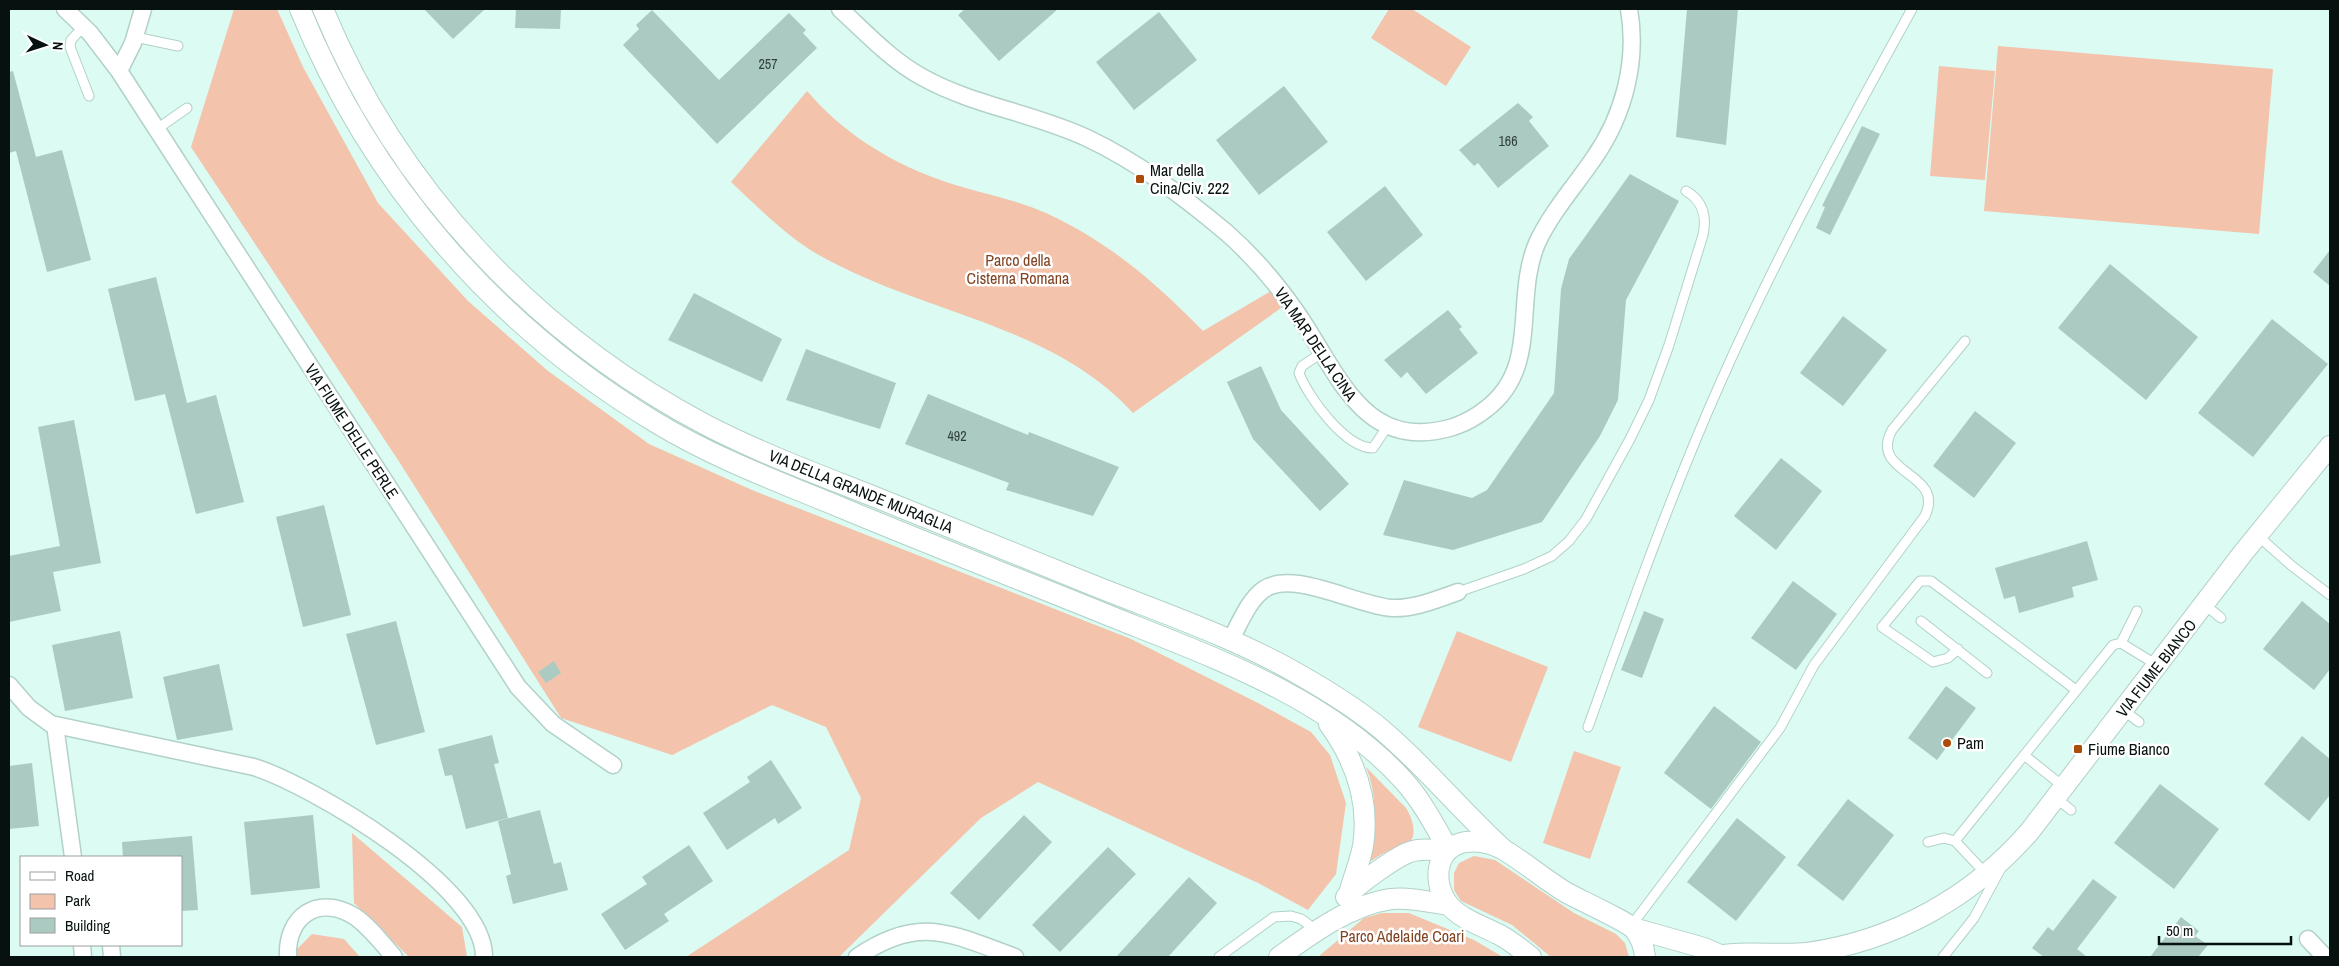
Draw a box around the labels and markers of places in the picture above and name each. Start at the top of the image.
place label: Mar della Cina/Civ. 222 [1150,159,1229,199]
marker: Mar della Cina/Civ. 222 [1134,173,1146,185]
place label: Pam [1957,732,1984,754]
marker: Pam [1941,737,1953,749]
place label: Fiume Bianco [2088,738,2170,760]
marker: Fiume Bianco [2072,743,2084,755]

